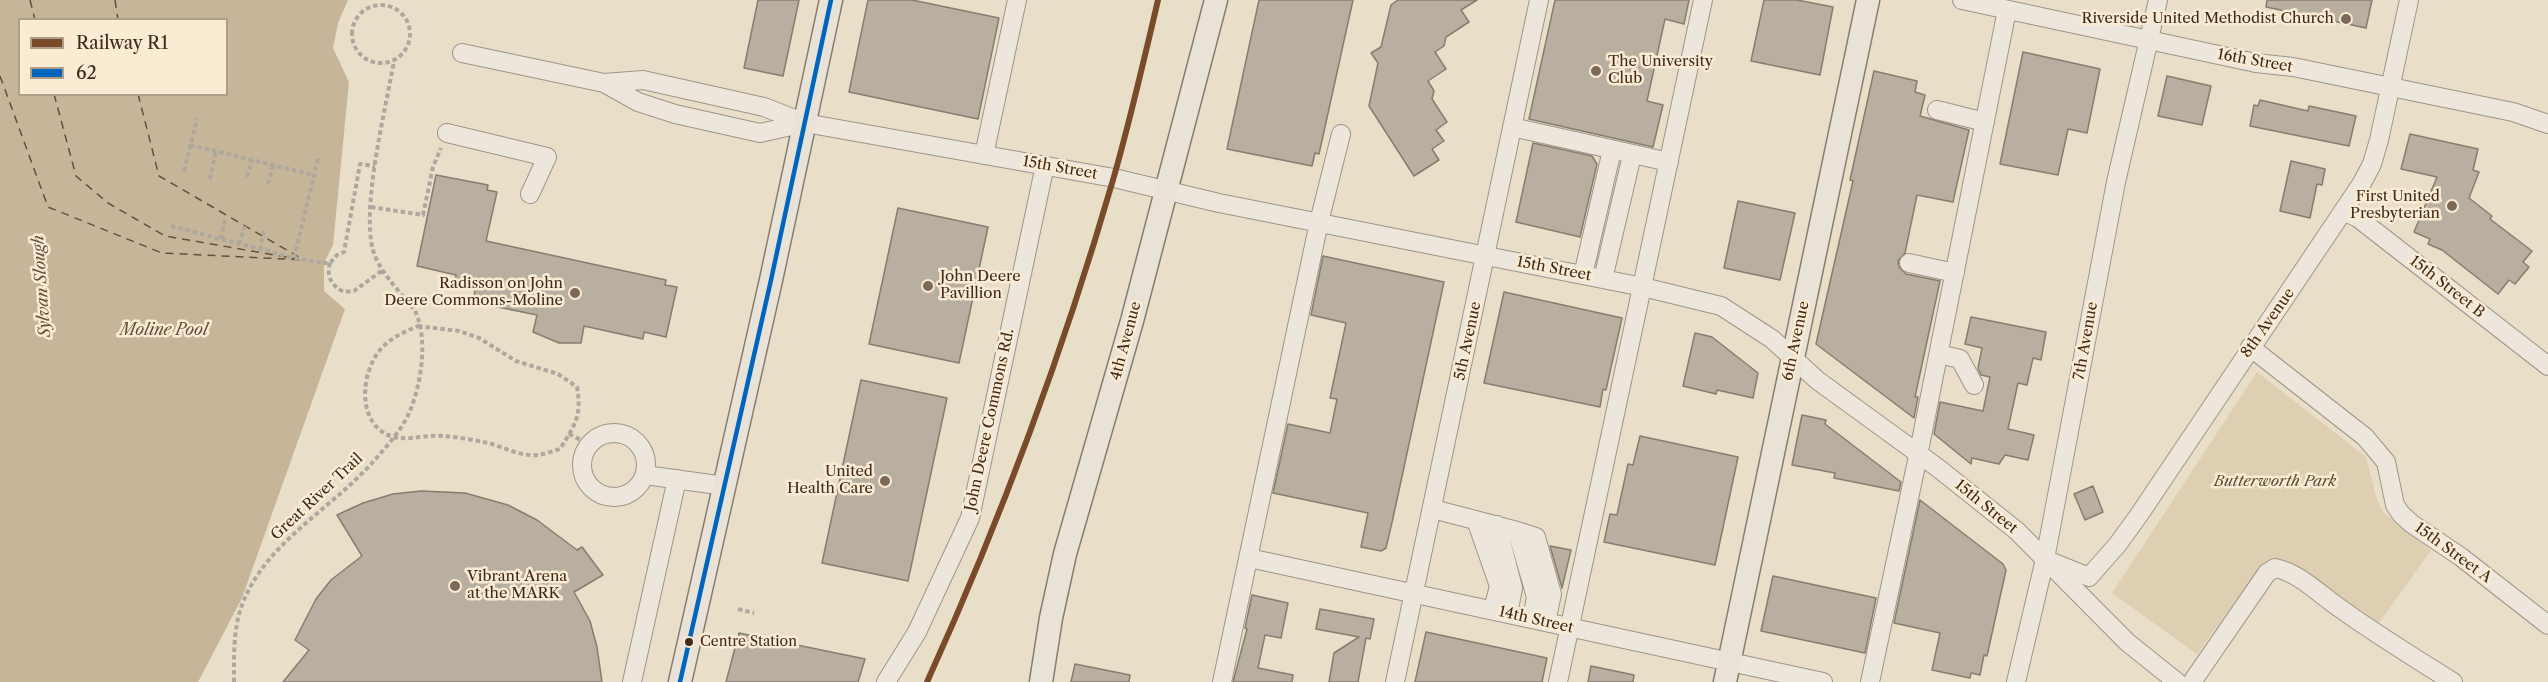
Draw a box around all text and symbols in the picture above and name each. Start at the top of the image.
place label: Riverside United Methodist Church [2081,10,2334,28]
marker: Riverside United Methodist Church [2339,12,2353,26]
legend [18,18,228,96]
text: Railway R1 [76,32,168,54]
street label: 16th Street [2216,46,2294,76]
place label: The University Club [1608,53,1713,88]
text: 62 [76,62,97,84]
marker: The University Club [1589,64,1603,78]
street label: 15th Street [1021,153,1099,183]
place label: First United Presbyterian [2350,188,2440,223]
marker: First United Presbyterian [2445,199,2459,213]
water label: Sylvan Slough [29,234,55,338]
street label: 15th Street B [2406,252,2488,322]
street label: 15th Street [1515,253,1593,285]
place label: John Deere Pavillion [940,268,1021,303]
place label: Radisson on John Deere Commons-Moline [384,275,563,310]
marker: John Deere Pavillion [921,279,935,293]
street label: 8th Avenue [2237,285,2299,361]
marker: Radisson on John Deere Commons-Moline [568,286,582,300]
street label: 4th Avenue [1107,300,1145,382]
street label: 5th Avenue [1451,300,1485,382]
street label: 6th Avenue [1779,300,1813,382]
street label: 7th Avenue [2070,300,2102,382]
water label: Moline Pool [120,320,208,340]
street label: John Deere Commons Rd. [962,327,1018,513]
street label: Great River Trail [267,450,367,544]
place label: United Health Care [787,463,873,498]
park label: Butterworth Park [2214,473,2336,491]
marker: United Health Care [878,474,892,488]
street label: 15th Street [1951,476,2021,538]
street label: 15th Street A [2411,519,2495,587]
place label: Vibrant Arena at the MARK [467,568,567,603]
marker: Vibrant Arena at the MARK [448,579,462,593]
street label: 14th Street [1497,603,1575,637]
place label: Centre Station [700,634,797,650]
marker: Centre Station [683,636,695,648]

